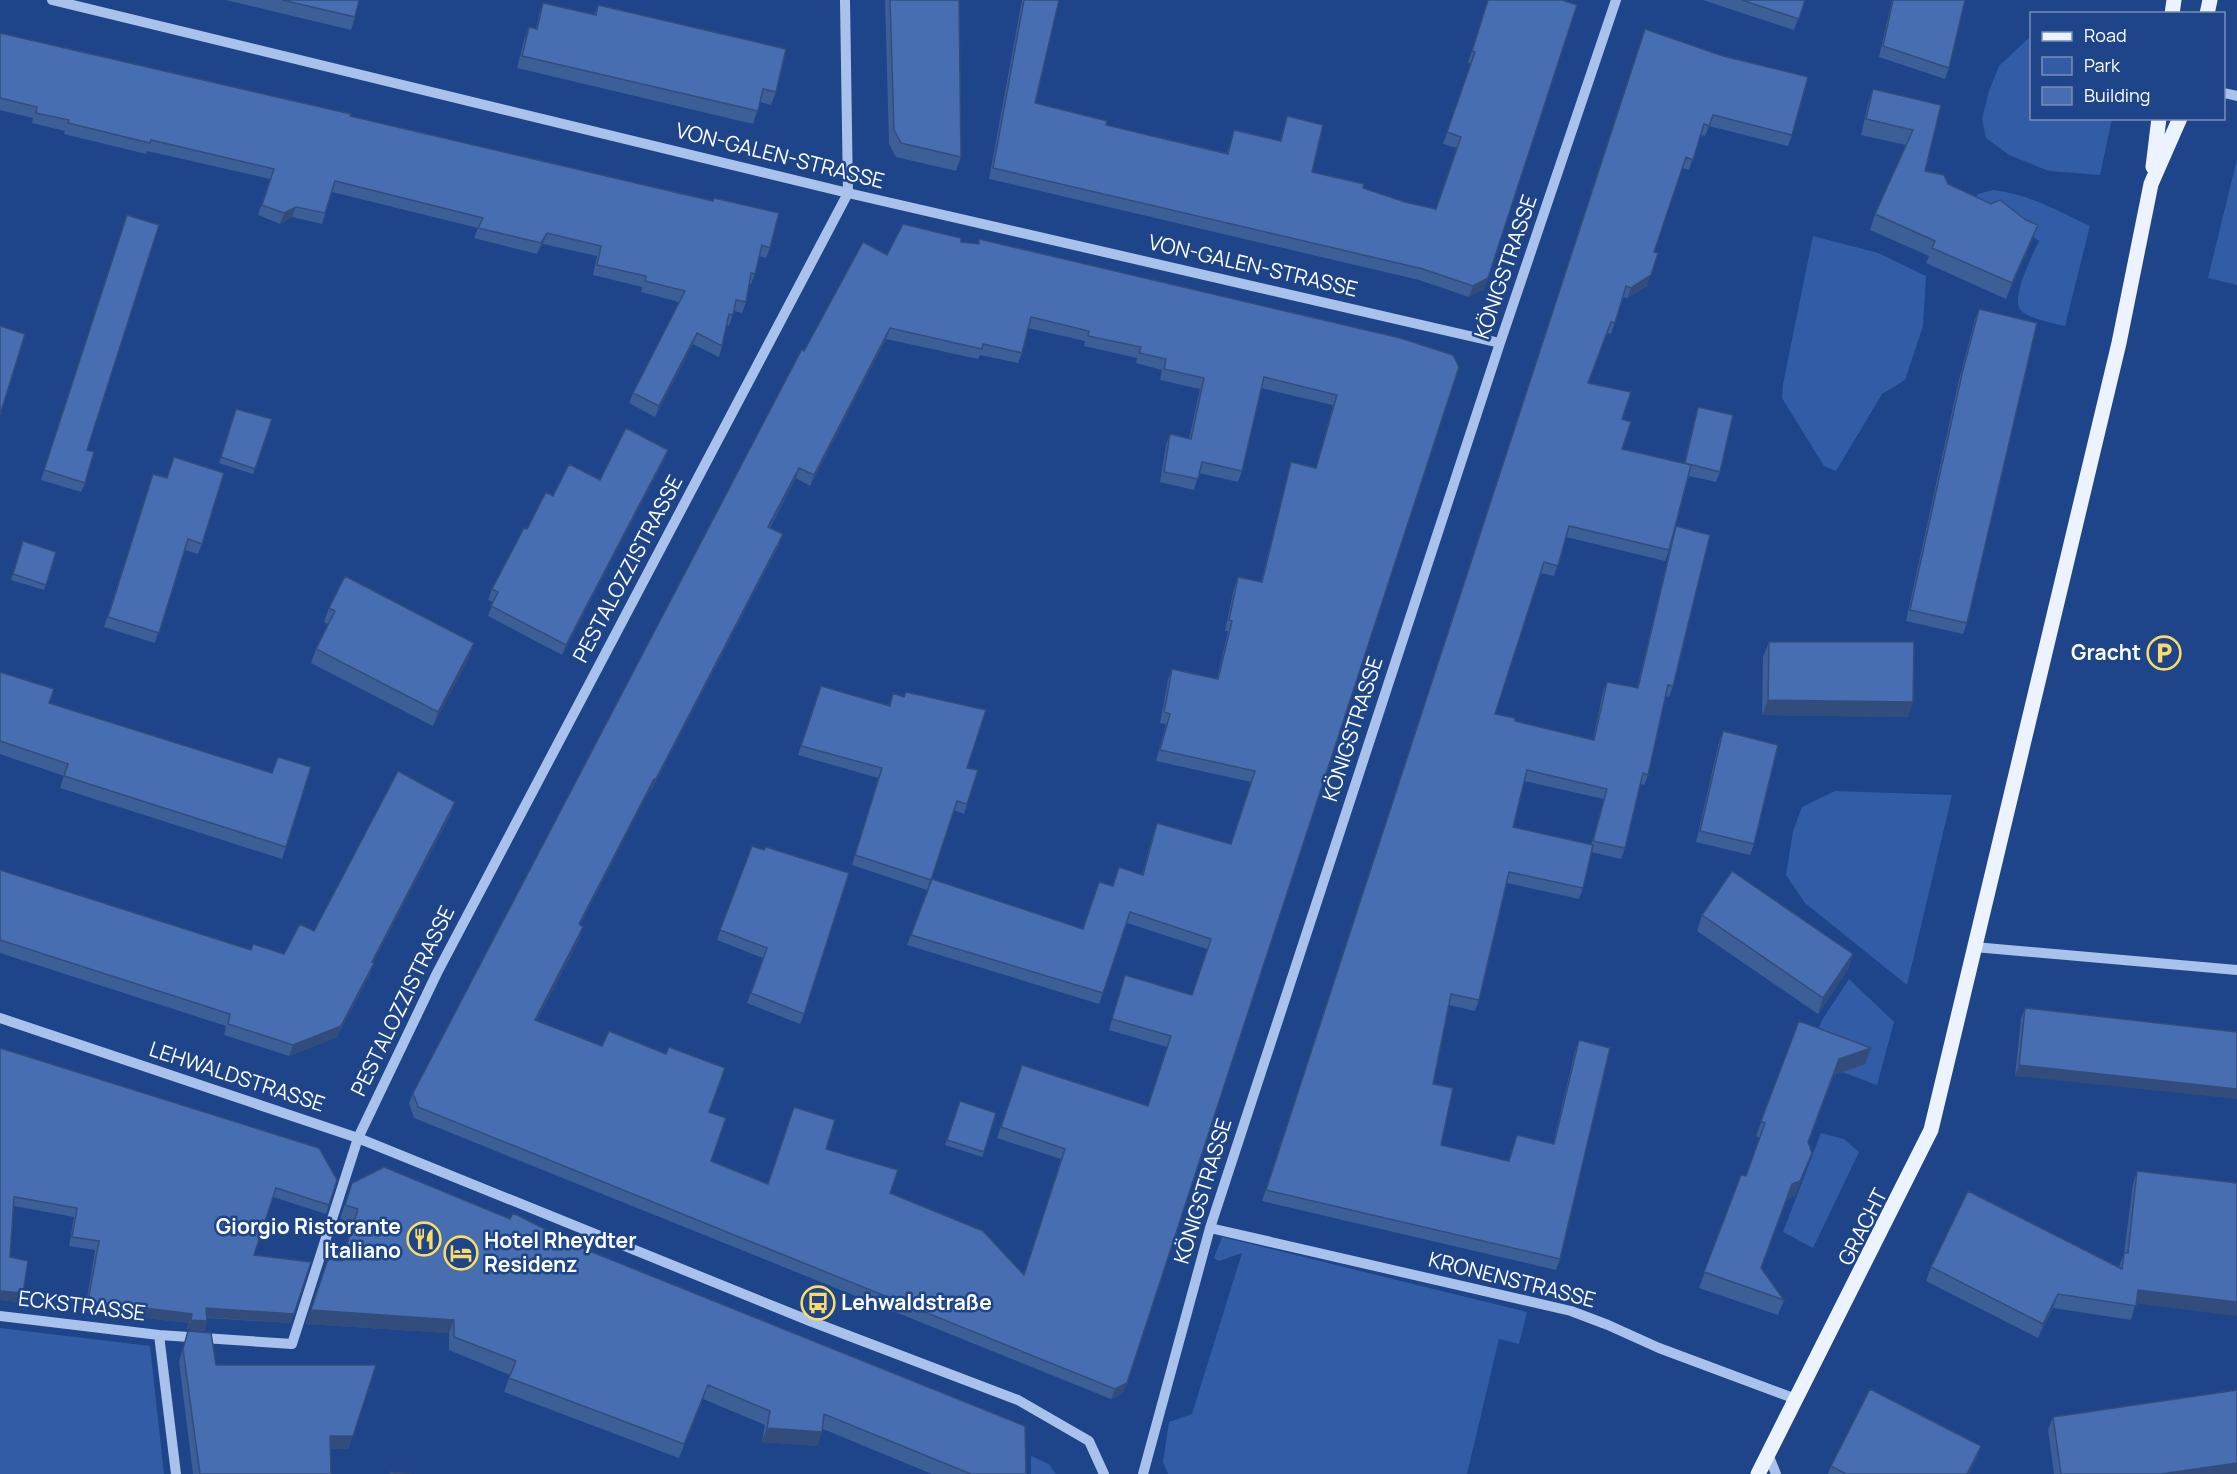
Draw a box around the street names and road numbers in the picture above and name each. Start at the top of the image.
street label: VON-GALEN-STRASSE [673,116,887,194]
street label: KÖNIGSTRASSE [1467,191,1543,343]
street label: VON-GALEN-STRASSE [1146,227,1361,303]
street label: PESTALOZZISTRASSE [566,470,688,667]
street label: KÖNIGSTRASSE [1315,653,1389,805]
street label: PESTALOZZISTRASSE [344,901,460,1100]
street label: LEHWALDSTRASSE [146,1034,329,1118]
street label: KÖNIGSTRASSE [1167,1114,1237,1267]
street label: GRACHT [1831,1183,1894,1270]
street label: KRONENSTRASSE [1426,1245,1599,1313]
street label: ECKSTRASSE [17,1283,147,1327]

